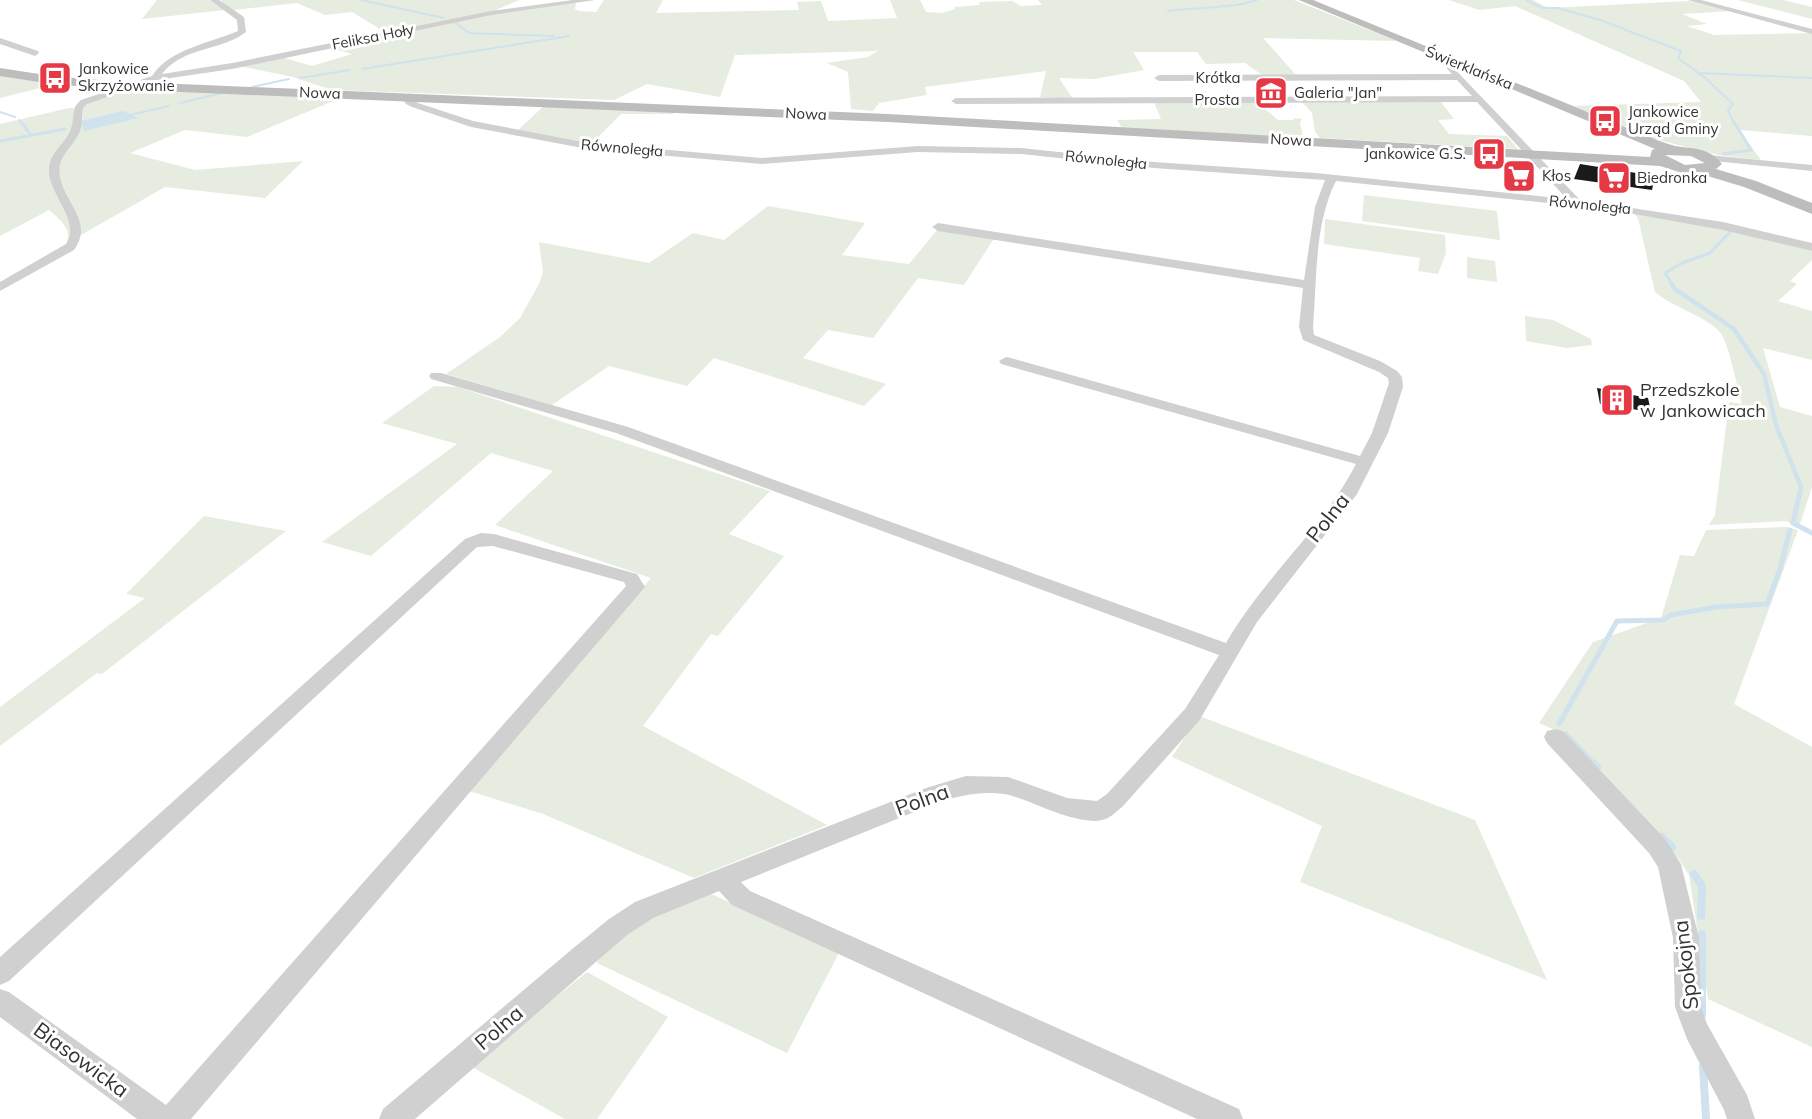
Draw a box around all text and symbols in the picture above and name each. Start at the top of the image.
street label: Feliksa Hoły [330,19,415,54]
street label: Świerklańska [1423,41,1516,94]
place label: Jankowice Skrzyżowanie [78,59,175,95]
bus stop icon: Jankowice Skrzyżowanie [37,60,73,96]
street label: Krótka [1195,68,1241,87]
museum icon: Galeria "Jan" [1253,75,1289,111]
street label: Nowa [299,82,341,103]
place label: Galeria "Jan" [1294,83,1382,102]
street label: Prosta [1194,90,1240,109]
place label: Jankowice Urząd Gminy [1628,102,1718,138]
street label: Nowa [785,103,827,124]
bus stop icon: Jankowice Urząd Gminy [1587,103,1623,139]
street label: Nowa [1270,129,1312,150]
street label: Równoległa [580,134,664,161]
bus stop icon: Jankowice G.S. [1471,136,1507,172]
place label: Jankowice G.S. [1364,144,1466,163]
street label: Równoległa [1064,146,1148,173]
supermarket icon: Kłos [1501,158,1537,194]
supermarket icon: Biedronka [1596,160,1632,196]
place label: Kłos [1542,166,1571,185]
place label: Biedronka [1637,168,1707,187]
street label: Równoległa [1548,191,1632,218]
place label: Przedszkole w Jankowicach [1640,378,1766,422]
building icon: Przedszkole w Jankowicach [1599,382,1635,418]
street label: Polna [1300,488,1354,547]
street label: Polna [891,777,952,821]
street label: Spokojna [1667,919,1703,1011]
street label: Polna [469,999,528,1055]
street label: Biasowicka [29,1016,134,1102]

